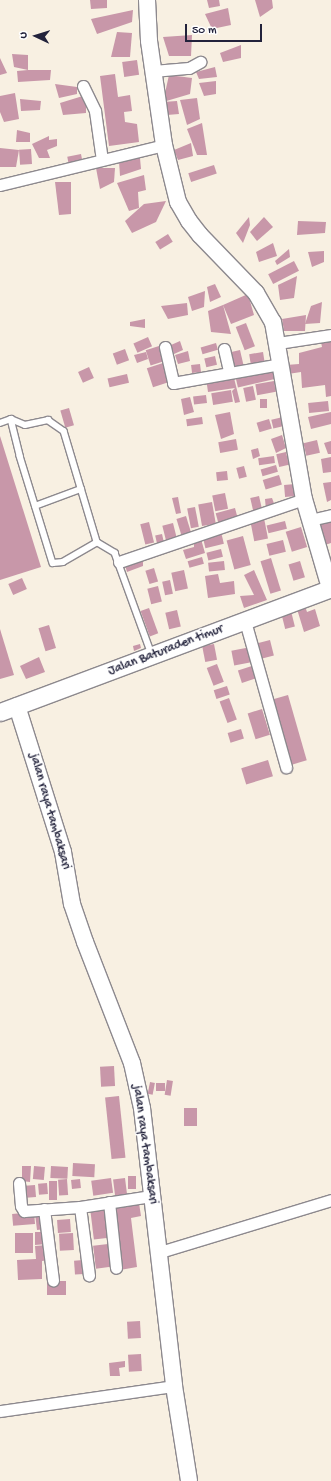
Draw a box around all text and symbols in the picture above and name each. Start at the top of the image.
north arrow [16,16,56,56]
scale bar [187,16,264,42]
text: 50 m [192,24,217,38]
text: U [18,32,30,39]
street label: Jalan Baturaden timur [106,622,226,680]
street label: jalan raya tambaksari [25,752,73,872]
street label: jalan raya tambaksari [128,1085,160,1205]

